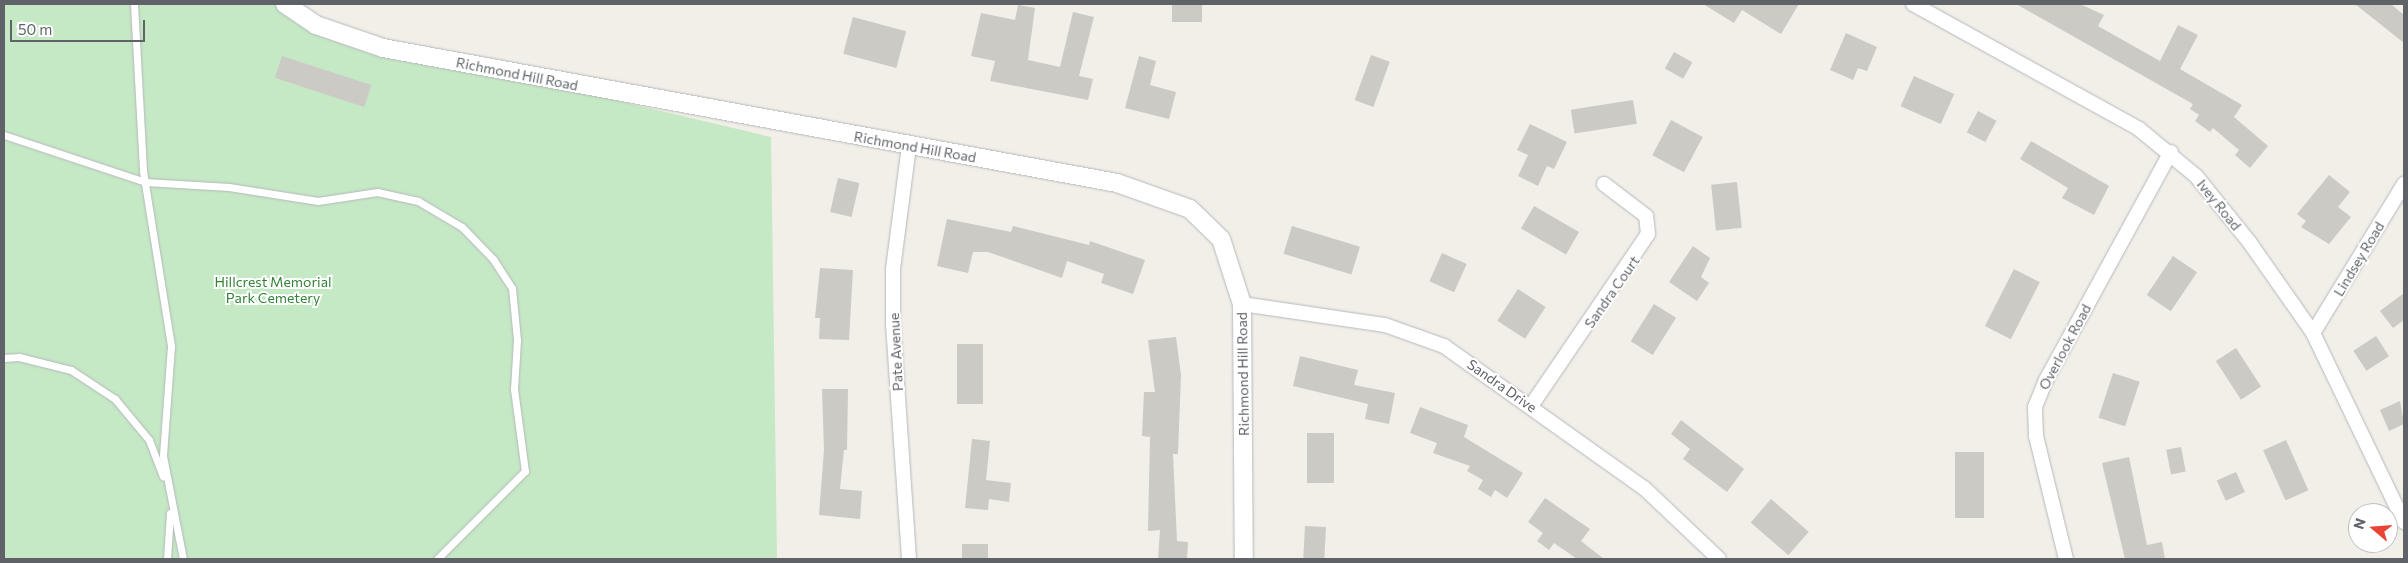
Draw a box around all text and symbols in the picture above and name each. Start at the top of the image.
scale bar [12,10,148,42]
text: 50 m [18,20,52,38]
street label: Richmond Hill Road [455,54,579,94]
street label: Richmond Hill Road [853,128,977,166]
street label: Ivey Road [2193,176,2245,234]
street label: Lindsey Road [2330,219,2388,299]
street label: Sandra Court [1581,253,1643,331]
park label: Hillcrest Memorial Park Cemetery [214,274,332,306]
street label: Overlook Road [2035,301,2095,393]
street label: Pate Avenue [886,312,906,392]
street label: Richmond Hill Road [1234,312,1252,436]
street label: Sandra Drive [1464,356,1540,416]
north arrow [2348,503,2398,553]
text: N [2350,516,2369,531]

